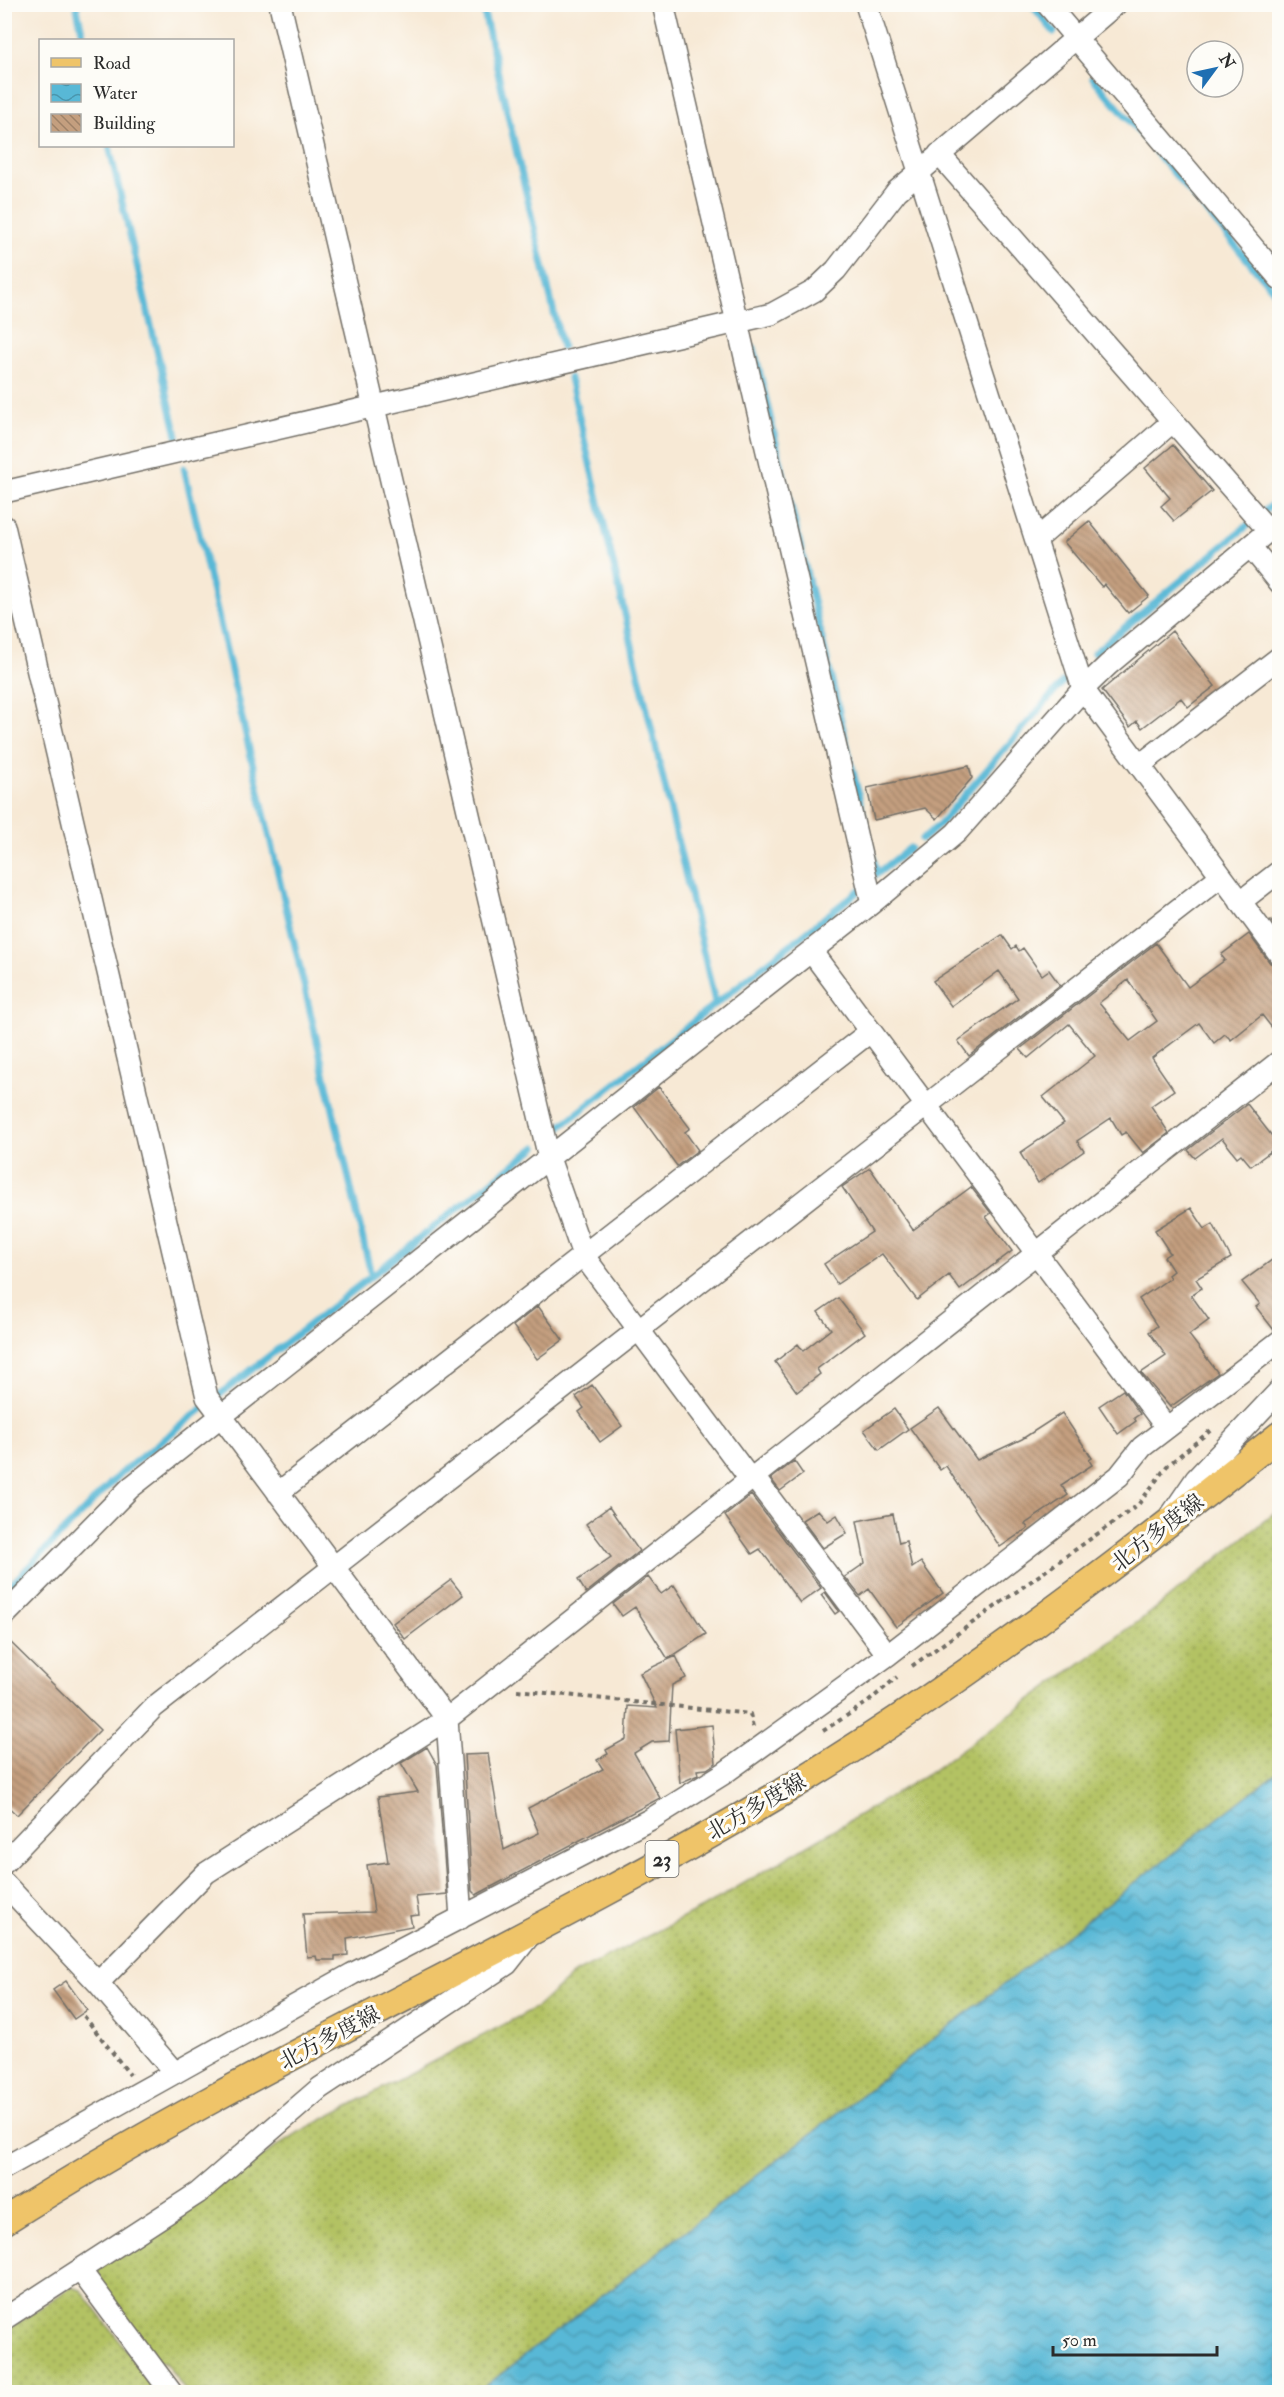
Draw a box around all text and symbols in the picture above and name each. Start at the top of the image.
legend [39,39,234,147]
north arrow [1185,39,1245,99]
text: N [1214,49,1239,73]
text: Road [93,52,131,75]
text: Water [92,82,137,105]
text: Building [93,112,156,135]
street label: 北方多度線 [1106,1488,1210,1578]
street label: 北方多度線 [702,1767,811,1846]
road number: 23 [646,1841,678,1877]
street label: 北方多度線 [274,2000,385,2076]
scale bar [1053,2319,1216,2357]
text: 50 m [1062,2329,1097,2352]

